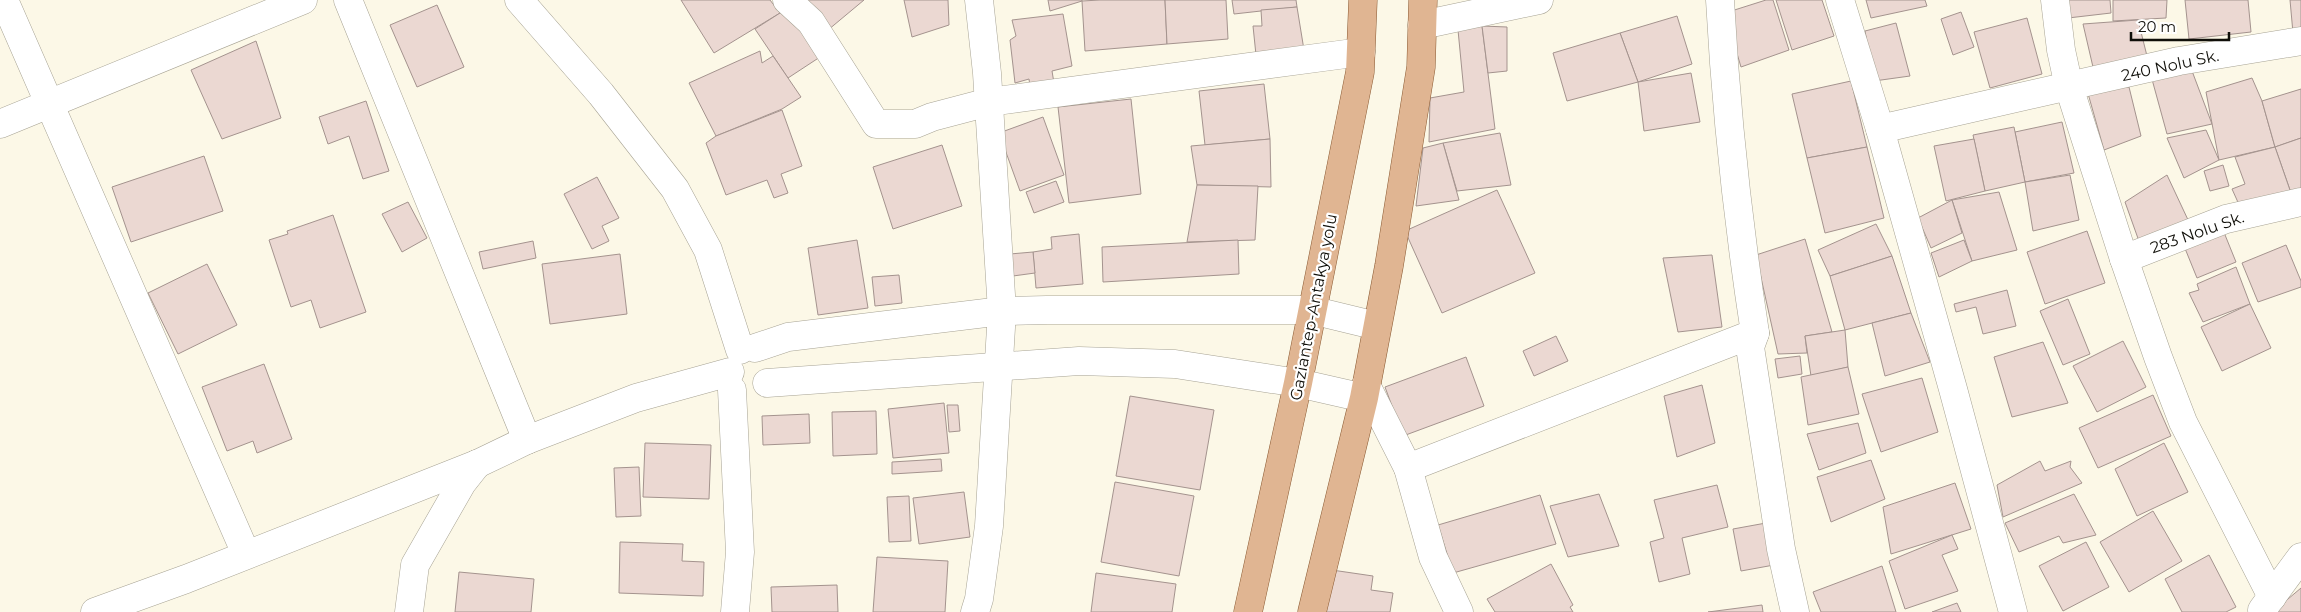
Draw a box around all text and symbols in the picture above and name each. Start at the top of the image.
scale bar [2131,10,2228,42]
text: 20 m [2138,17,2176,36]
street label: 240 Nolu Sk. [2120,46,2221,85]
street label: 283 Nolu Sk. [2148,208,2246,257]
street label: Gaziantep-Antakya yolu [1286,212,1341,402]

